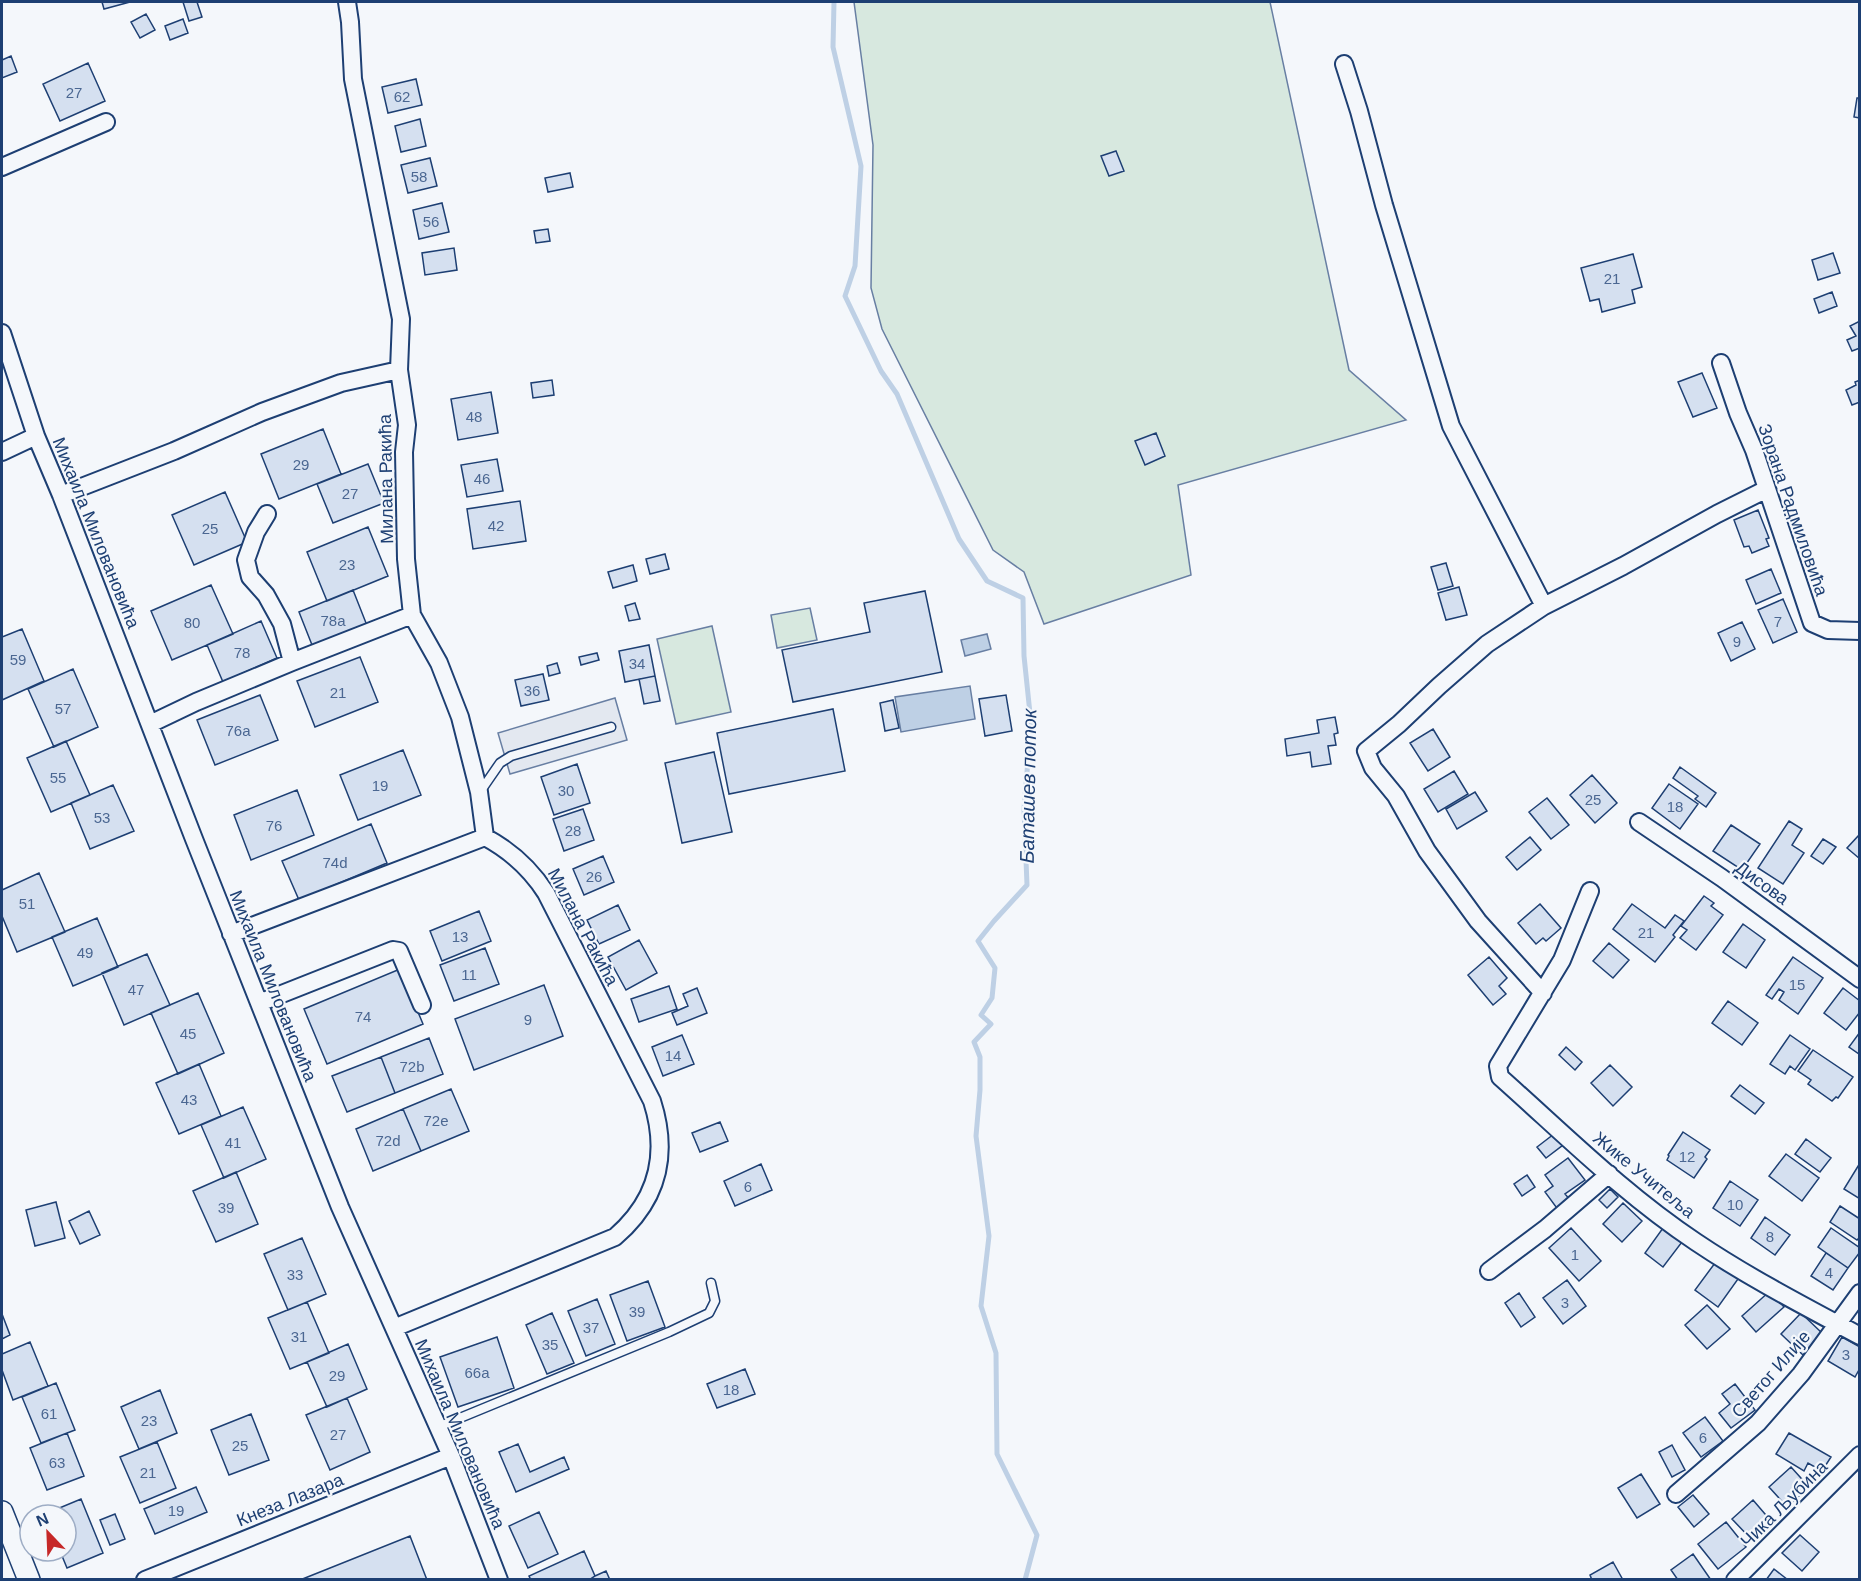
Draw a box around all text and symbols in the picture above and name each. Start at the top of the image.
house number: 27 [66,84,82,101]
house number: 62 [394,88,410,105]
house number: 58 [411,168,427,185]
house number: 56 [423,213,439,230]
house number: 21 [1604,270,1620,287]
house number: 48 [466,408,482,425]
street label: Милана Ракића [375,413,397,544]
street label: Зорана Радмиловића [1754,421,1832,600]
street label: Михаила Миловановића [48,435,144,632]
house number: 29 [293,456,309,473]
house number: 46 [474,470,490,487]
house number: 27 [342,485,358,502]
house number: 42 [488,517,504,534]
house number: 25 [202,520,218,537]
house number: 23 [339,556,355,573]
house number: 78a [320,612,346,629]
house number: 7 [1774,613,1782,630]
house number: 80 [184,614,200,631]
house number: 9 [1733,633,1741,650]
house number: 78 [234,644,250,661]
house number: 59 [10,651,26,668]
house number: 34 [629,655,645,672]
house number: 36 [524,682,540,699]
house number: 21 [330,684,346,701]
house number: 57 [55,700,71,717]
water label: Баташев поток [1016,707,1040,863]
house number: 76a [225,722,251,739]
house number: 55 [50,769,66,786]
house number: 19 [372,777,388,794]
house number: 30 [558,782,574,799]
house number: 25 [1585,791,1601,808]
house number: 18 [1667,798,1683,815]
house number: 53 [94,809,110,826]
house number: 76 [266,817,282,834]
house number: 28 [565,822,581,839]
house number: 74d [322,854,348,871]
street label: Дисова [1732,857,1793,910]
street label: Милана Ракића [544,865,623,990]
house number: 26 [586,868,602,885]
street label: Михаила Миловановића [225,888,321,1085]
house number: 51 [19,895,35,912]
house number: 21 [1638,924,1654,941]
house number: 13 [452,928,468,945]
house number: 49 [77,944,93,961]
house number: 11 [461,966,477,983]
house number: 15 [1789,976,1805,993]
house number: 47 [128,981,144,998]
house number: 74 [355,1008,371,1025]
house number: 9 [524,1011,532,1028]
house number: 45 [180,1025,196,1042]
house number: 14 [665,1047,681,1064]
house number: 72b [399,1058,425,1075]
house number: 43 [181,1091,197,1108]
house number: 72e [423,1112,449,1129]
street label: Жике Учитеља [1589,1128,1700,1223]
house number: 72d [375,1132,401,1149]
house number: 41 [225,1134,241,1151]
house number: 12 [1679,1148,1695,1165]
house number: 6 [744,1178,752,1195]
house number: 10 [1727,1196,1743,1213]
house number: 39 [218,1199,234,1216]
house number: 8 [1766,1228,1774,1245]
house number: 1 [1571,1246,1579,1263]
house number: 4 [1825,1264,1833,1281]
house number: 33 [287,1266,303,1283]
house number: 3 [1561,1294,1569,1311]
house number: 39 [629,1303,645,1320]
house number: 37 [583,1319,599,1336]
street label: Светог Илије [1728,1326,1814,1422]
house number: 31 [291,1328,307,1345]
street label: Михаила Миловановића [411,1336,509,1533]
house number: 35 [542,1336,558,1353]
house number: 3 [1842,1346,1850,1363]
house number: 66a [464,1364,490,1381]
house number: 29 [329,1367,345,1384]
house number: 18 [723,1381,739,1398]
house number: 61 [41,1405,57,1422]
house number: 23 [141,1412,157,1429]
house number: 27 [330,1426,346,1443]
house number: 6 [1699,1429,1707,1446]
house number: 25 [232,1437,248,1454]
house number: 63 [49,1454,65,1471]
street label: Чика Љубина [1737,1456,1832,1551]
house number: 21 [140,1464,156,1481]
street label: Кнеза Лазара [234,1469,347,1530]
house number: 19 [168,1502,184,1519]
north arrow [18,1503,78,1563]
text: N [34,1510,51,1530]

